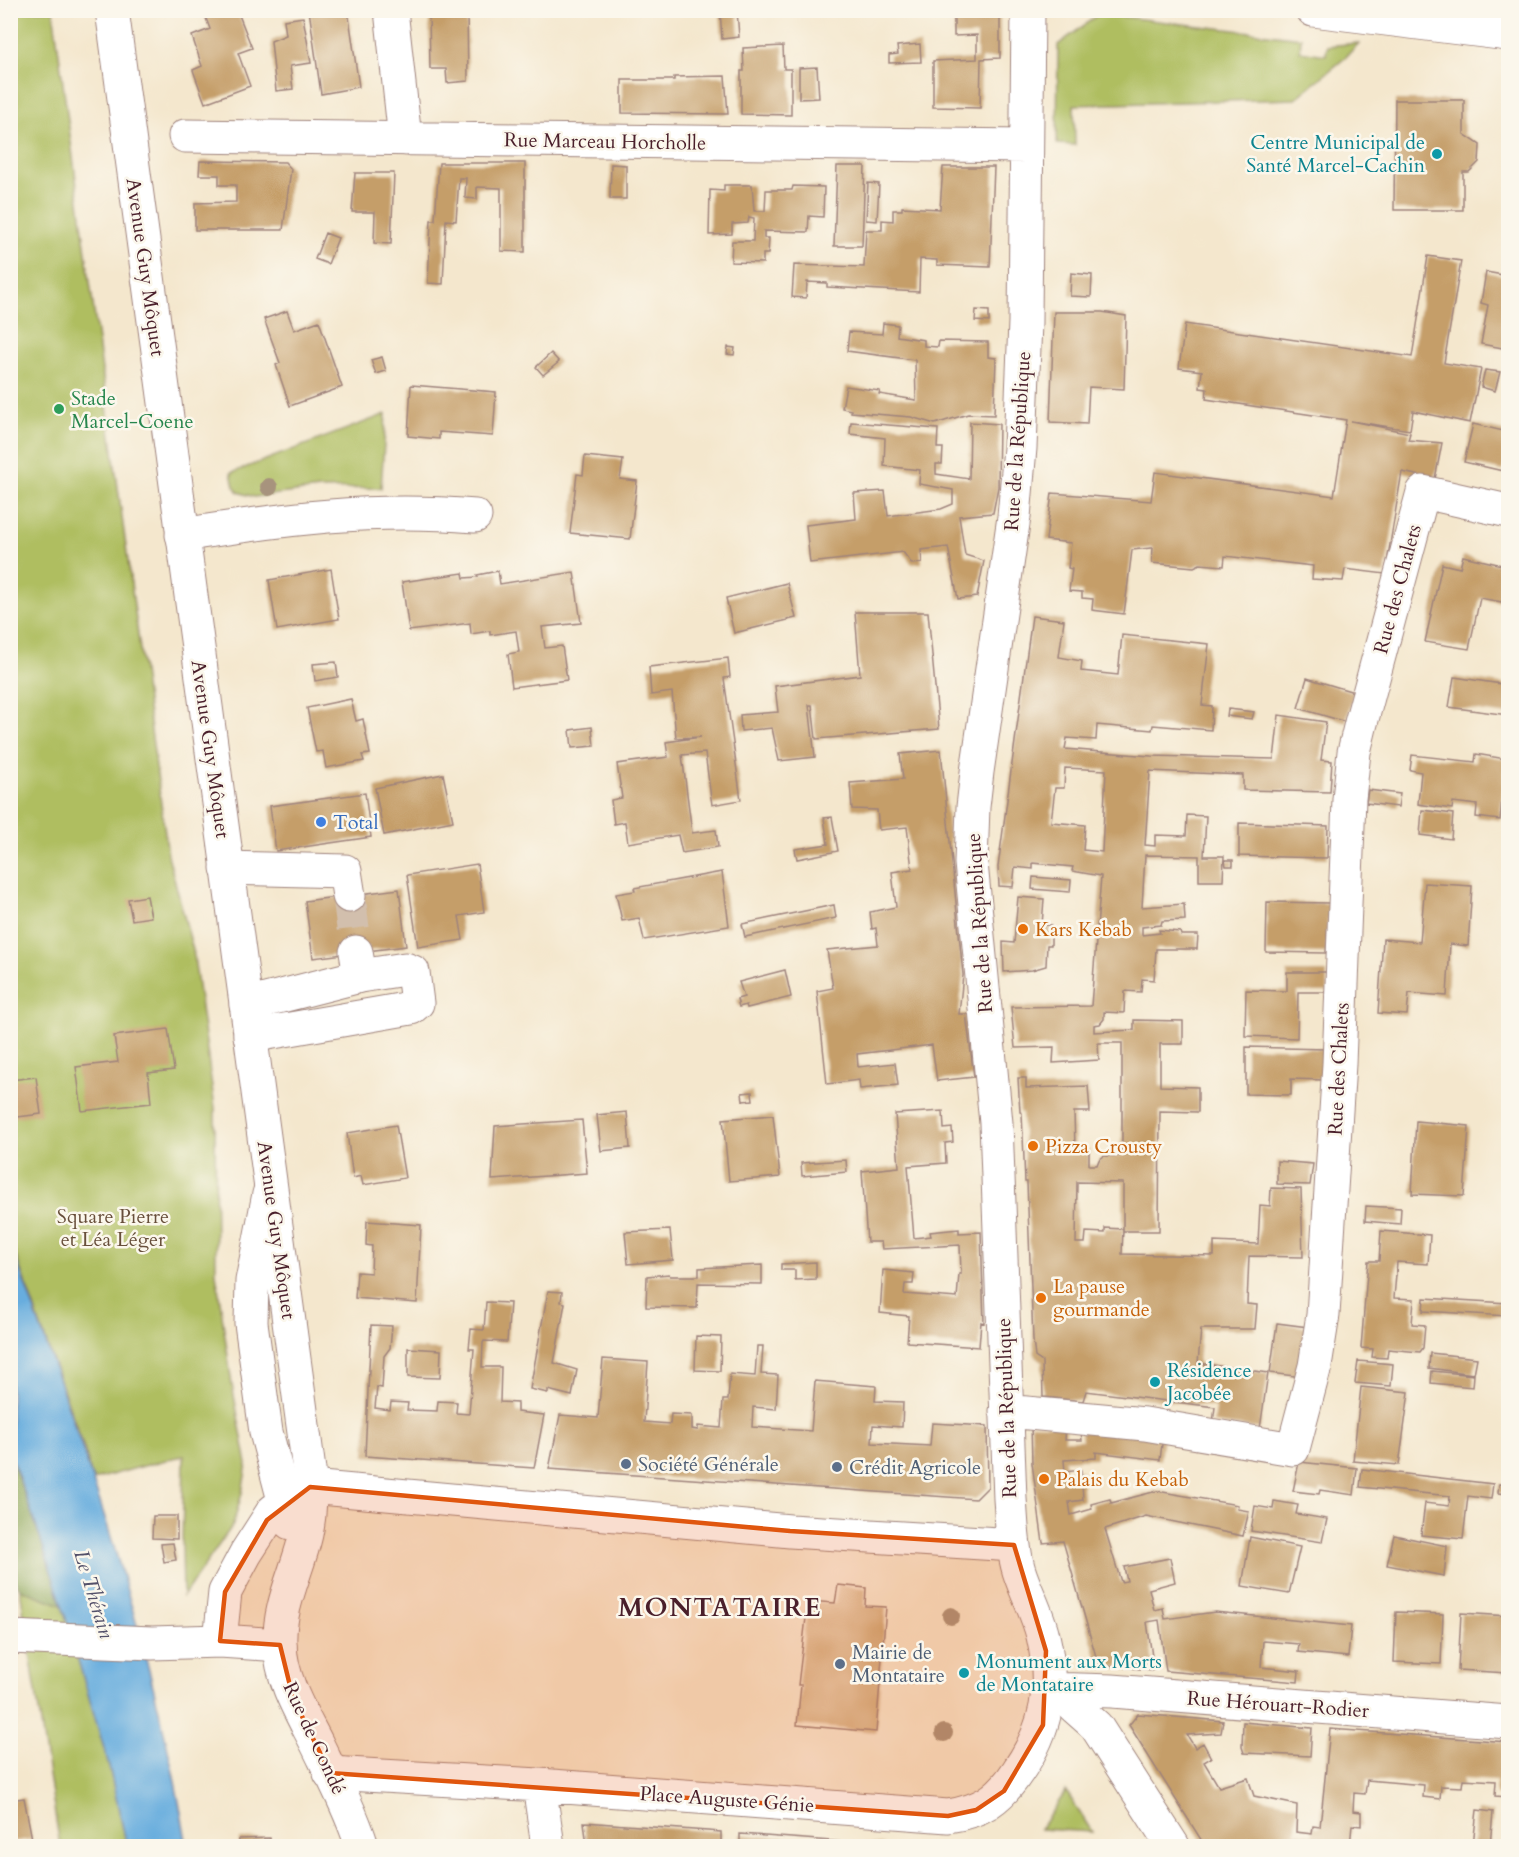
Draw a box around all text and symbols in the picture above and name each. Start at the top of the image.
street label: Rue Marceau Horcholle [504,126,706,157]
place label: Centre Municipal de Santé Marcel-Cachin [1246,129,1426,179]
marker: Centre Municipal de Santé Marcel-Cachin [1430,147,1444,161]
street label: Avenue Guy Môquet [120,176,171,359]
street label: Rue de la République [998,350,1037,532]
place label: Stade Marcel-Coene [71,385,194,435]
marker: Stade Marcel-Coene [52,402,66,416]
street label: Rue des Chalets [1367,521,1428,657]
street label: Avenue Guy Môquet [185,658,236,841]
place label: Total [333,809,379,836]
marker: Total [314,815,328,829]
street label: Rue de la République [960,832,999,1014]
place label: Kars Kebab [1035,916,1132,943]
marker: Kars Kebab [1016,922,1030,936]
street label: Rue des Chalets [1322,1002,1355,1136]
place label: Pizza Crousty [1045,1133,1163,1160]
street label: Avenue Guy Môquet [251,1139,302,1322]
marker: Pizza Crousty [1026,1139,1040,1153]
park label: Square Pierre et Léa Léger [57,1203,169,1253]
place label: La pause gourmande [1053,1273,1150,1323]
marker: La pause gourmande [1034,1291,1048,1305]
street label: Rue de la République [990,1317,1023,1499]
place label: Résidence Jacobée [1164,1357,1252,1407]
marker: Résidence Jacobée [1148,1375,1162,1389]
place label: Société Générale [638,1451,779,1478]
place label: Crédit Agricole [849,1454,981,1481]
marker: Société Générale [619,1457,633,1471]
marker: Crédit Agricole [830,1460,844,1474]
place label: Palais du Kebab [1056,1466,1189,1493]
marker: Palais du Kebab [1037,1472,1051,1486]
water label: Le Thérain [66,1546,121,1643]
district label: MONTATAIRE [618,1590,822,1625]
place label: Mairie de Montataire [852,1639,945,1689]
place label: Monument aux Morts de Montataire [976,1648,1162,1698]
marker: Mairie de Montataire [833,1657,847,1671]
marker: Monument aux Morts de Montataire [957,1666,971,1680]
street label: Rue de Condé [277,1677,352,1799]
street label: Rue Hérouart-Rodier [1186,1685,1371,1724]
street label: Place Auguste Génie [639,1780,815,1819]

